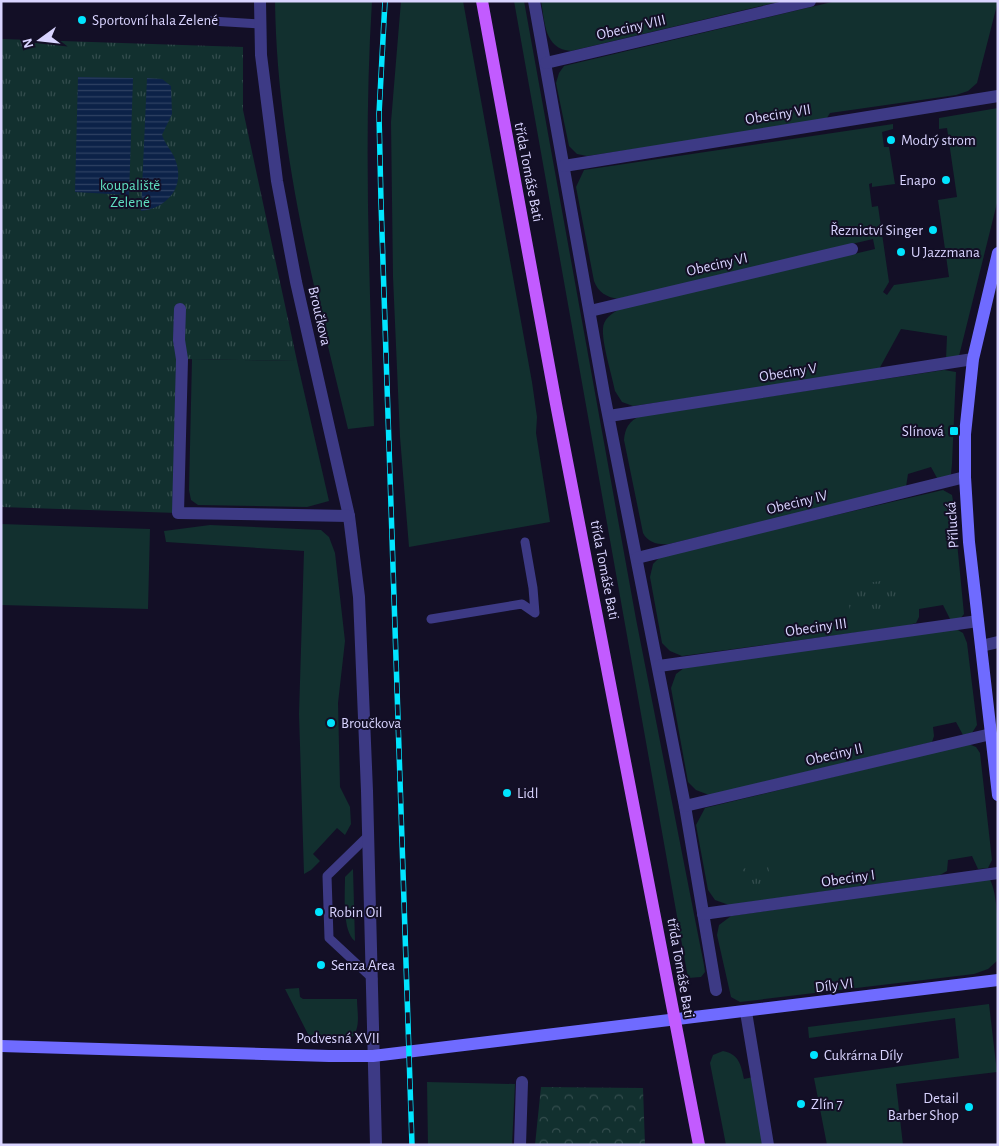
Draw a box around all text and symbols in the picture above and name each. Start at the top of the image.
street label: Obeciny VIII [595,12,667,43]
place label: Sportovní hala Zelené [92,13,218,28]
marker: Sportovní hala Zelené [76,14,88,26]
north arrow [15,15,65,65]
text: N [20,37,36,50]
street label: Obeciny VII [744,102,812,127]
street label: třída Tomáše Bati [511,121,546,223]
place label: Modrý strom [901,133,976,148]
marker: Modrý strom [885,134,897,146]
place label: Enapo [899,173,936,188]
marker: Enapo [940,174,952,186]
park label: koupaliště Zelené [100,178,160,210]
place label: Řeznictví Singer [830,222,923,238]
marker: Řeznictví Singer [927,224,939,236]
place label: U Jazzmana [911,245,980,260]
marker: U Jazzmana [895,246,907,258]
street label: Obeciny VI [685,250,749,279]
street label: Broučkova [305,285,334,347]
street label: Obeciny V [758,360,819,384]
place label: Slínová [902,424,944,439]
marker: Slínová [948,425,960,437]
street label: Obeciny IV [765,488,830,517]
street label: Přílucká [943,501,962,549]
street label: třída Tomáše Bati [587,519,622,621]
street label: Obeciny III [784,616,848,639]
place label: Broučkova [341,716,401,731]
marker: Broučkova [325,717,337,729]
street label: Obeciny II [804,741,864,768]
place label: Lidl [517,786,538,801]
marker: Lidl [501,787,513,799]
street label: Obeciny I [820,867,876,890]
place label: Robin Oil [329,905,383,920]
marker: Robin Oil [313,906,325,918]
street label: třída Tomáše Bati [664,917,697,1019]
place label: Senza Area [331,958,395,973]
marker: Senza Area [315,959,327,971]
street label: Díly VI [814,976,854,995]
street label: Podvesná XVII [296,1031,380,1046]
place label: Cukrárna Díly [824,1048,904,1063]
marker: Cukrárna Díly [808,1049,820,1061]
place label: Detail Barber Shop [888,1091,959,1123]
place label: Zlín 7 [811,1097,843,1112]
marker: Zlín 7 [795,1098,807,1110]
marker: Detail Barber Shop [963,1101,975,1113]

